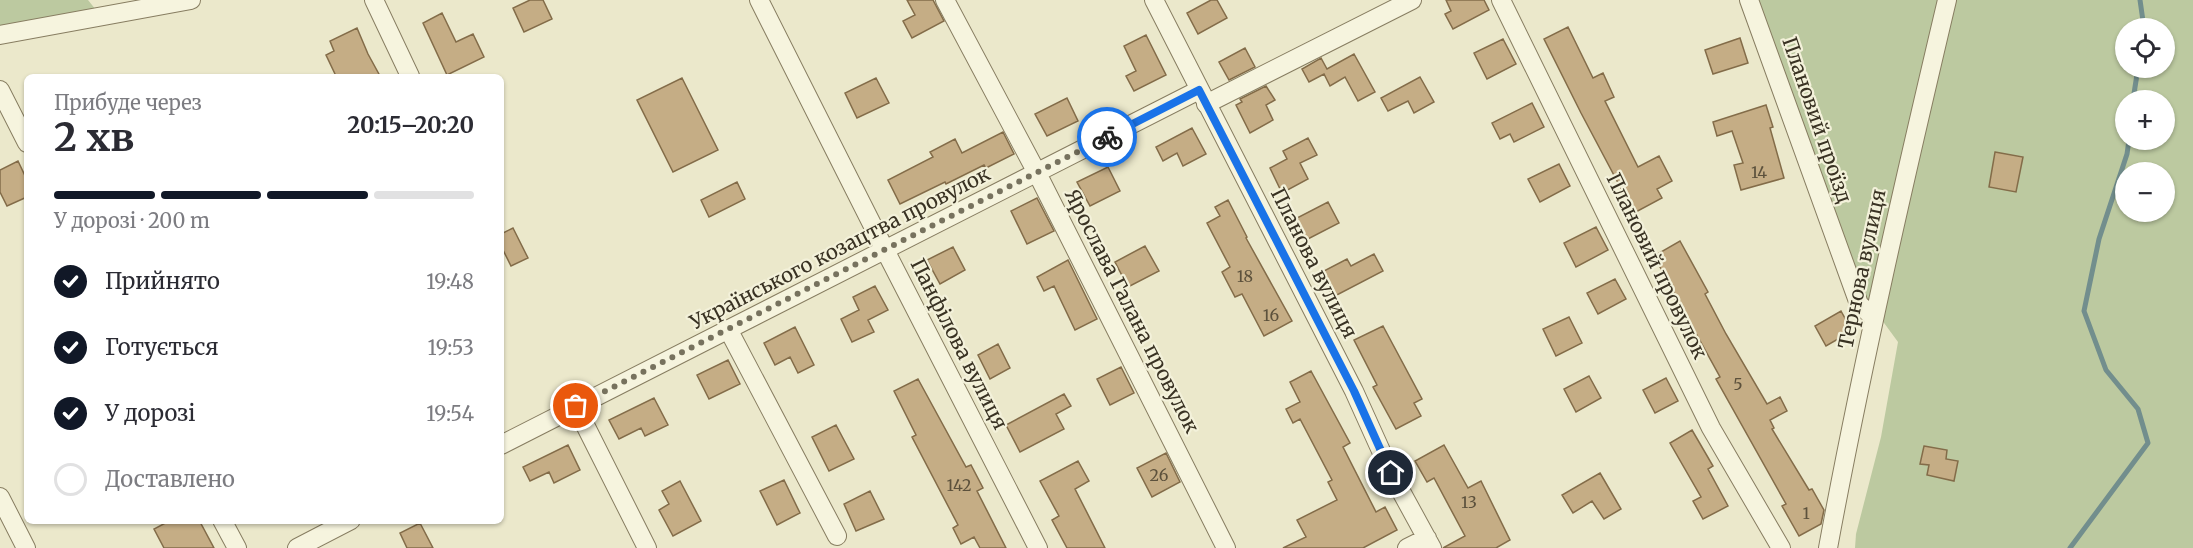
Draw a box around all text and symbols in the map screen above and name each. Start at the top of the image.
map controls [2115,18,2175,222]
button: locate [2115,18,2175,78]
street label: Плановий проїзд [1777,33,1858,206]
text: Прибуде через [54,90,202,115]
button: + [2115,90,2175,150]
courier [1077,107,1137,167]
text: 20:15–20:20 [347,111,474,139]
text: 2 хв [54,113,134,162]
icon: bike [1091,121,1124,154]
street label: Українського козацтва провулок [685,161,994,335]
house number: 14 [1751,162,1767,182]
button: − [2115,162,2175,222]
street label: Плановий провулок [1601,169,1714,363]
street label: Планова вулиця [1266,183,1363,342]
street label: Ярослава Галана провулок [1060,184,1205,437]
street label: Тернова вулиця [1832,187,1891,351]
text: У дорозі · 200 m [54,208,210,233]
street label: Панфілова вулиця [905,254,1013,434]
icon: check [54,265,87,298]
house number: 18 [1237,266,1253,286]
text: Прийнято [105,267,220,295]
text: 19:48 [426,269,474,294]
house number: 16 [1263,305,1279,325]
icon: check [54,331,87,364]
text: Готується [105,333,219,361]
text: 19:53 [428,335,474,360]
house number: 5 [1733,374,1743,394]
pin [550,380,601,431]
icon: bag [559,389,592,422]
icon: check [54,397,87,430]
text: У дорозі [105,399,195,427]
text: 19:54 [426,401,474,426]
pin [1365,447,1416,498]
icon: home [1374,456,1407,489]
text: Доставлено [105,465,235,493]
house number: 26 [1150,465,1169,485]
house number: 142 [947,475,971,495]
house number: 13 [1461,492,1477,512]
house number: 1 [1802,503,1810,523]

